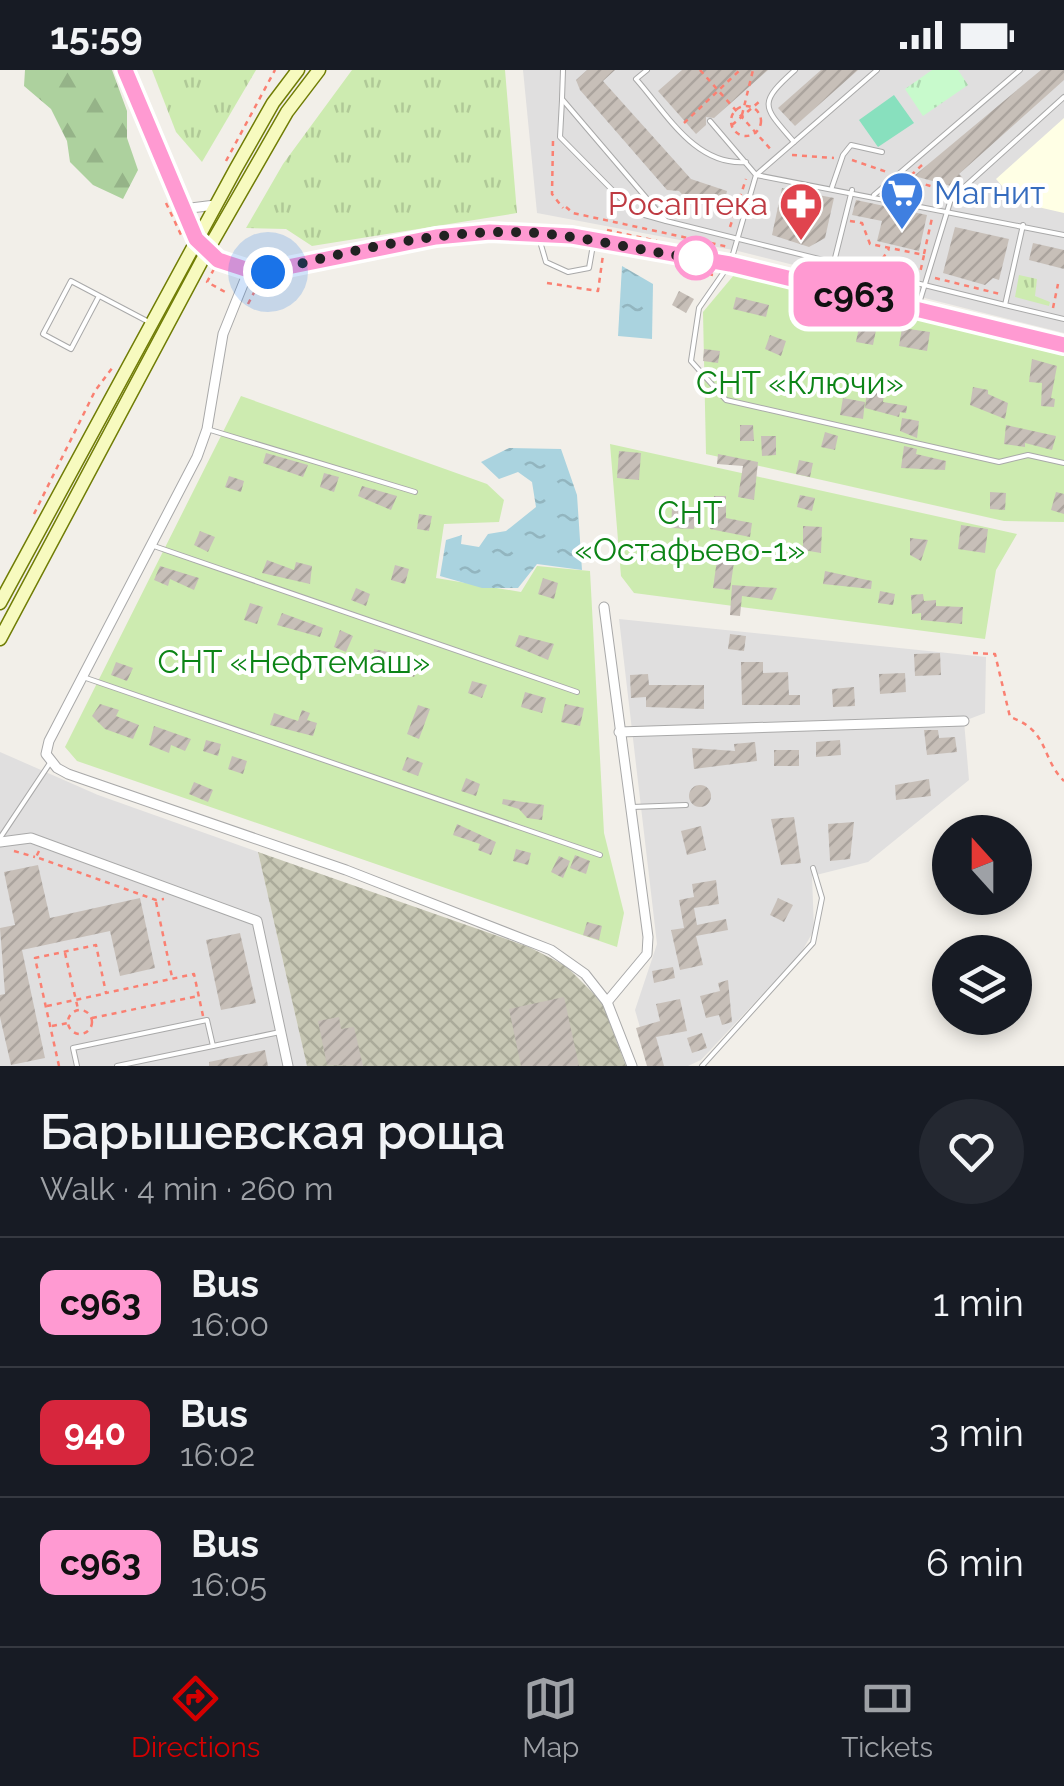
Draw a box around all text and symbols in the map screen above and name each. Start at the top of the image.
text: 15:59 [50,13,143,58]
supermarket icon: Магнит [879,170,925,231]
place label: Магнит [934,174,1045,211]
pharmacy icon: Росаптека [778,181,824,242]
place label: Росаптека [608,185,768,222]
unlabelled marker [675,237,717,279]
your location [243,247,293,297]
line badge: с963 [784,262,924,326]
text: с963 [814,274,894,315]
park label: СНТ «Ключи» [696,364,904,401]
park label: СНТ «Остафьево-1» [575,494,805,568]
park label: СНТ «Нефтемаш» [158,643,430,680]
north arrow [932,815,1032,915]
map controls [932,815,1032,1035]
button: layers [932,935,1032,1035]
button: heart [919,1099,1024,1204]
text: Барышевская роща [40,1104,505,1160]
text: Walk · 4 min · 260 m [40,1170,333,1207]
text: Bus [191,1261,259,1306]
text: 1 min [933,1280,1024,1325]
text: с963 [60,1282,141,1323]
text: 16:00 [191,1306,269,1343]
text: Bus [180,1391,248,1436]
text: 3 min [929,1410,1024,1455]
text: 940 [64,1412,126,1453]
text: 16:02 [180,1436,255,1473]
text: Bus [191,1521,259,1566]
text: 6 min [926,1540,1024,1585]
text: с963 [60,1542,141,1583]
text: 16:05 [191,1566,267,1603]
tab: Directions [131,1671,260,1764]
tab: Map [522,1671,579,1764]
tab: Tickets [841,1671,933,1764]

